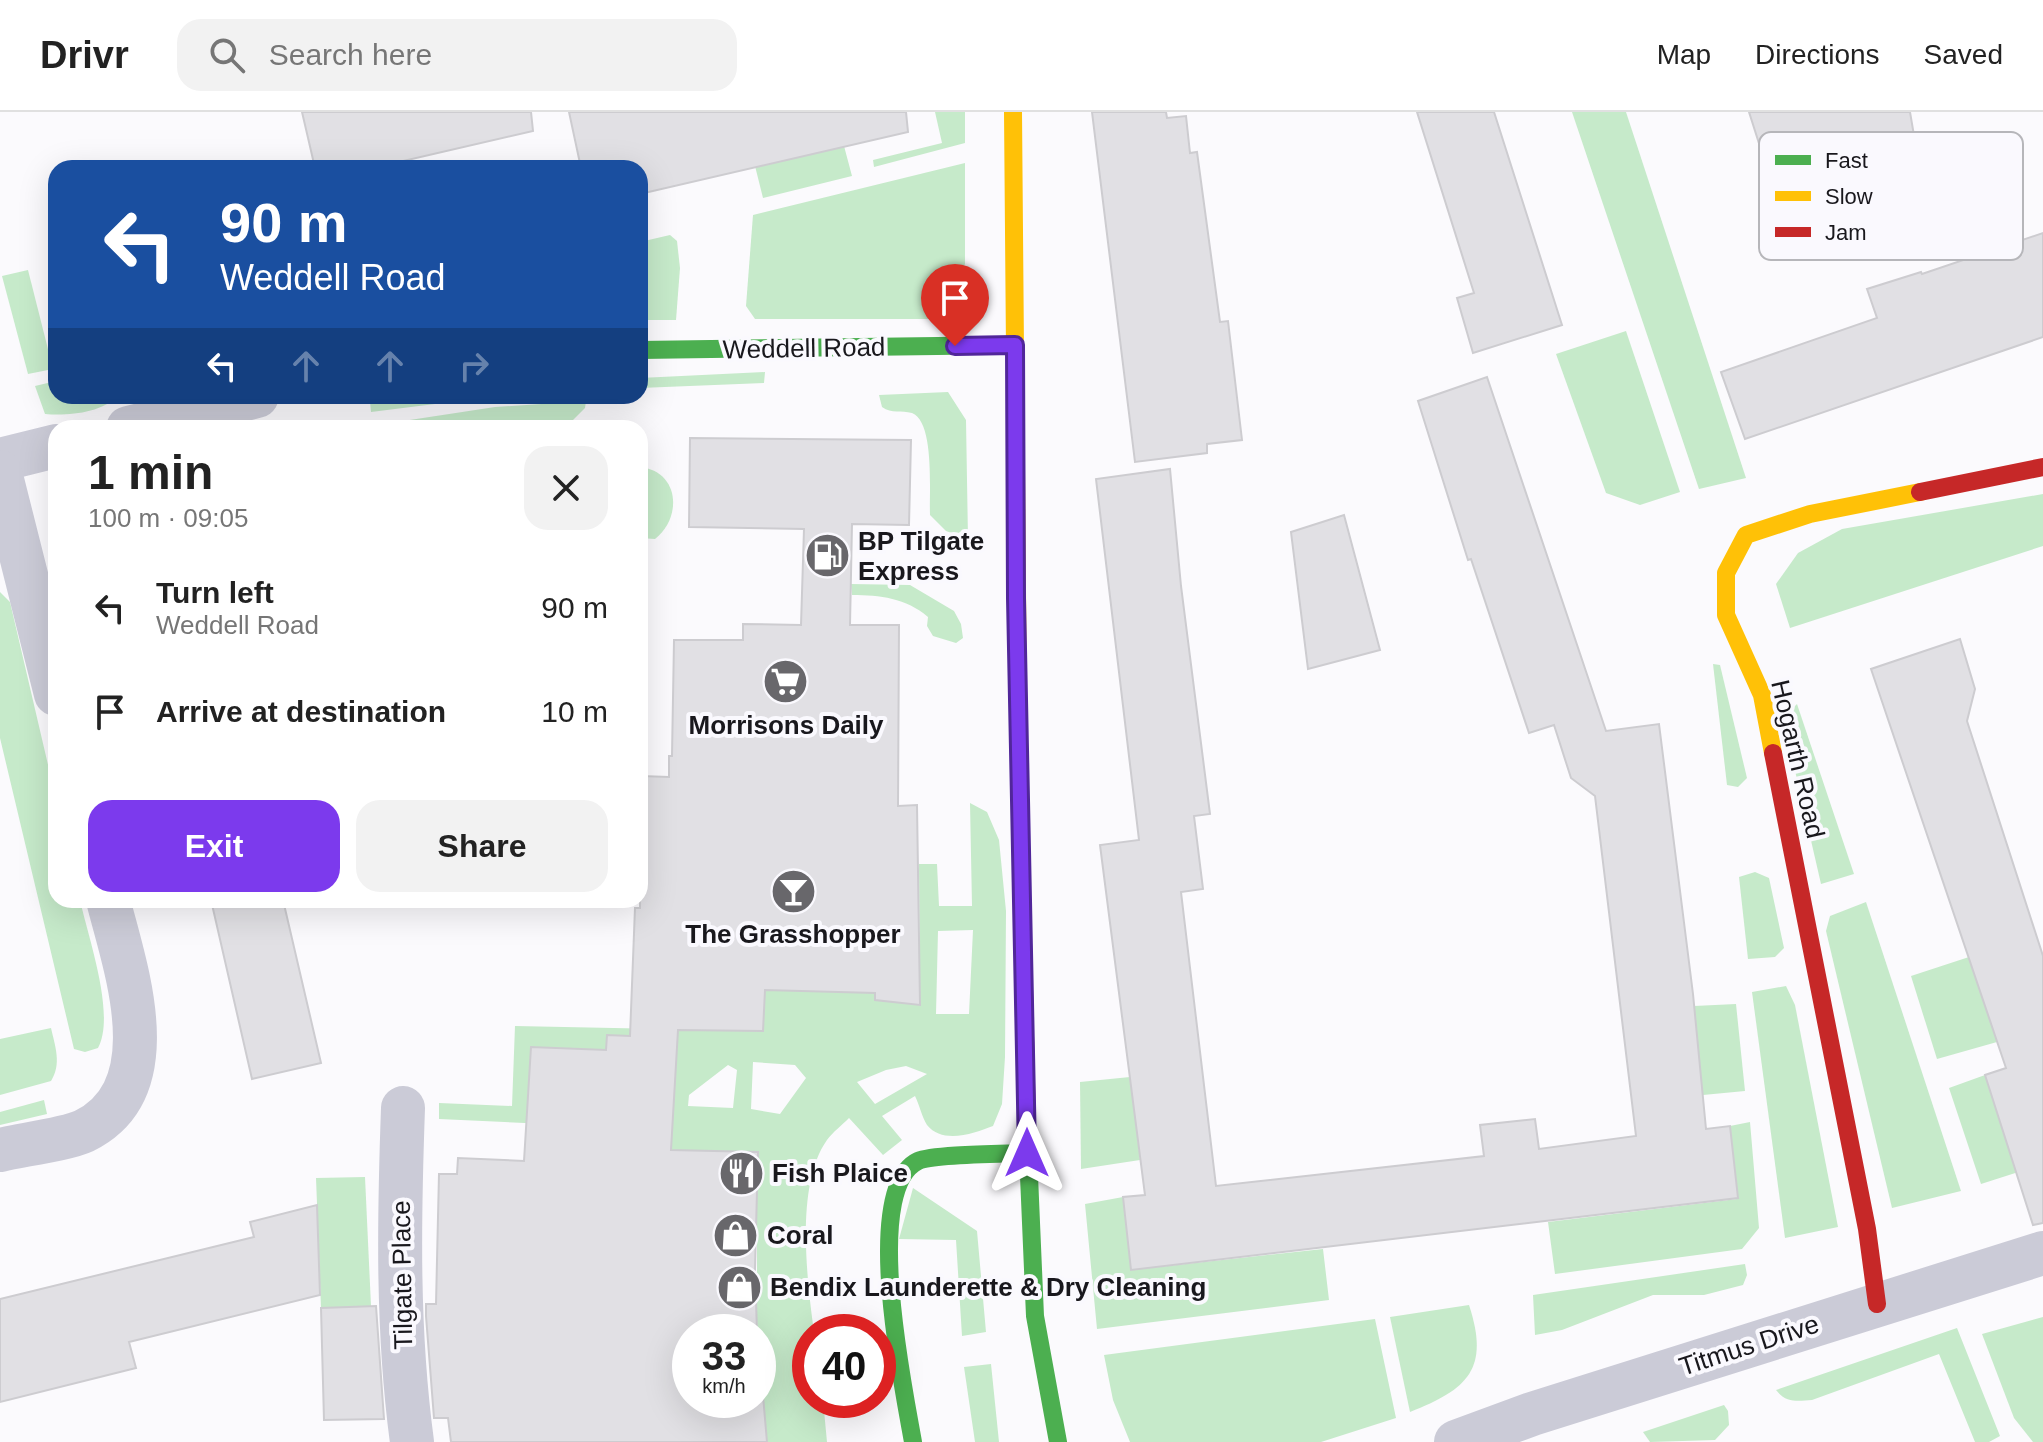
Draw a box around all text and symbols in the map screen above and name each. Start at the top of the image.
search box [177,19,737,91]
icon: search [205,33,249,77]
text: Drivr [40,34,129,76]
text: Search here [269,38,432,71]
text: Map [1657,39,1711,70]
text: Directions [1755,39,1880,70]
text: Saved [1924,39,2003,70]
legend [1759,132,2023,260]
text: Fast [1825,148,1868,173]
text: Slow [1825,184,1873,209]
text: 90 m [220,191,348,254]
icon: left [88,192,192,296]
text: Jam [1825,220,1867,245]
text: Weddell Road [220,257,445,298]
pin [921,264,989,346]
icon: arrive [933,276,977,320]
street label: Weddell Road [722,332,886,364]
icon: left [200,344,244,388]
icon: ahead [284,344,328,388]
icon: ahead [368,344,412,388]
icon: right [452,344,496,388]
text: 1 min [88,446,213,499]
button: close [524,446,608,530]
text: 100 m · 09:05 [88,503,248,533]
place label: BP Tilgate Express [858,526,984,586]
fuel station icon: BP Tilgate Express [803,532,851,580]
text: Turn left [156,576,274,609]
icon: left [88,586,132,630]
text: 90 m [541,591,608,624]
text: Weddell Road [156,610,319,640]
supermarket icon: Morrisons Daily [762,658,810,706]
street label: Hogarth Road [1765,677,1831,841]
icon: arrive [88,690,132,734]
text: Arrive at destination [156,695,446,728]
text: 10 m [541,695,608,728]
place label: Morrisons Daily [688,710,884,740]
button: Exit [88,800,340,892]
button: Share [356,800,608,892]
bar icon: The Grasshopper [769,867,817,915]
place label: The Grasshopper [685,919,901,949]
position arrow [985,1111,1069,1195]
restaurant icon: Fish Plaice [717,1149,765,1197]
place label: Fish Plaice [772,1158,908,1188]
street label: Tilgate Place [386,1200,418,1350]
shop icon: Coral [712,1211,760,1259]
place label: Coral [767,1220,833,1250]
shop icon: Bendix Launderette & Dry Cleaning [715,1263,763,1311]
place label: Bendix Launderette & Dry Cleaning [770,1272,1206,1302]
street label: Titmus Drive [1675,1308,1823,1382]
speed limit sign: 40 [792,1314,896,1418]
text: 33 [702,1334,746,1378]
text: km/h [702,1375,746,1397]

